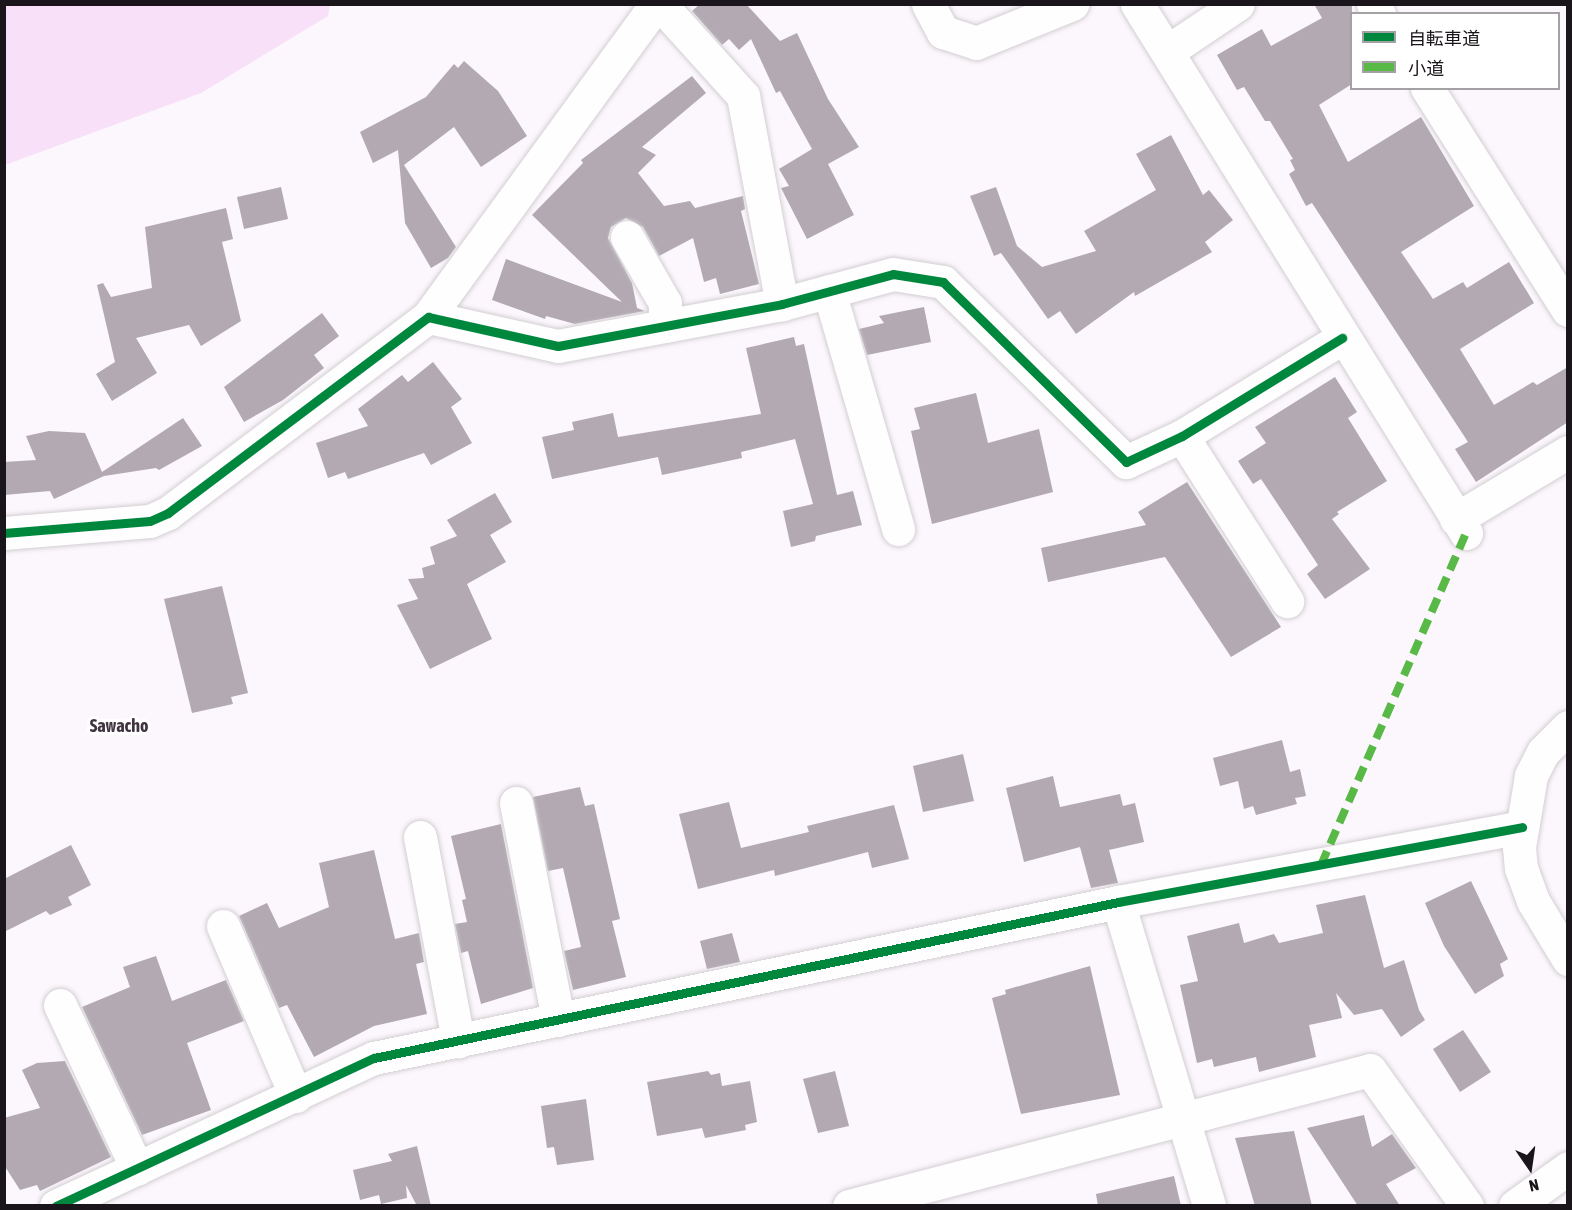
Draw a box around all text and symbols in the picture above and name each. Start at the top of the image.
legend [1350,12,1560,90]
text: 自転車道 [1408,28,1480,49]
text: 小道 [1408,58,1444,79]
district label: Sawacho [90,715,148,737]
north arrow [1500,1138,1560,1198]
text: N [1527,1176,1541,1195]

